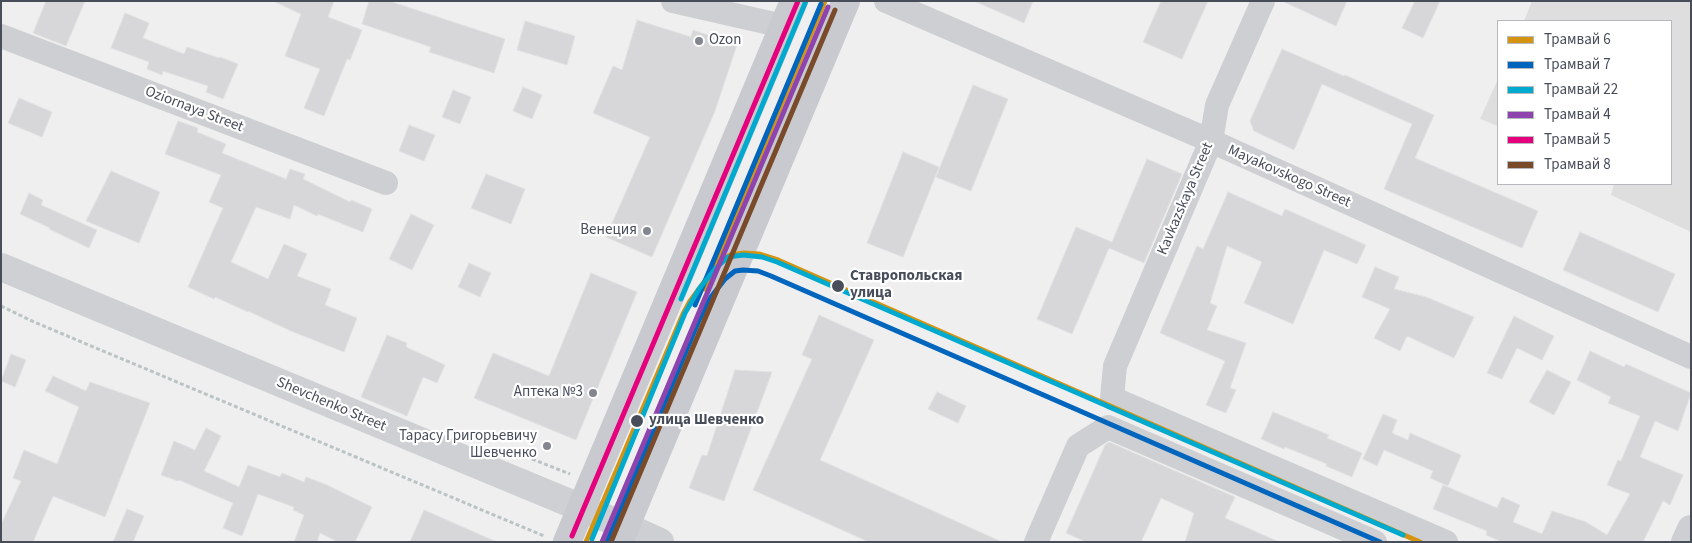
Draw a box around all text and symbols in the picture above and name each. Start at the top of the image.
legend [1497,20,1672,185]
text: Трамвай 6 [1544,29,1611,50]
place label: Ozon [709,32,741,50]
marker: Ozon [693,35,705,47]
text: Трамвай 7 [1544,54,1611,75]
text: Трамвай 22 [1544,79,1618,100]
street label: Oziornaya Street [142,83,246,137]
text: Трамвай 4 [1544,104,1611,125]
text: Трамвай 5 [1544,129,1611,150]
street label: Kavkazskaya Street [1154,140,1218,258]
street label: Mayakovskogo Street [1225,142,1353,212]
text: Трамвай 8 [1544,154,1611,175]
place label: Венеция [580,222,637,240]
marker: Венеция [641,225,653,237]
place label: Ставропольская улица [850,268,962,303]
marker: Ставропольская улица [830,278,846,294]
street label: Shevchenko Street [274,374,388,436]
place label: Аптека №3 [514,384,583,402]
marker: Аптека №3 [587,387,599,399]
place label: улица Шевченко [649,412,764,430]
marker: улица Шевченко [629,413,645,429]
place label: Тарасу Григорьевичу Шевченко [399,428,537,463]
marker: Тарасу Григорьевичу Шевченко [541,440,553,452]

